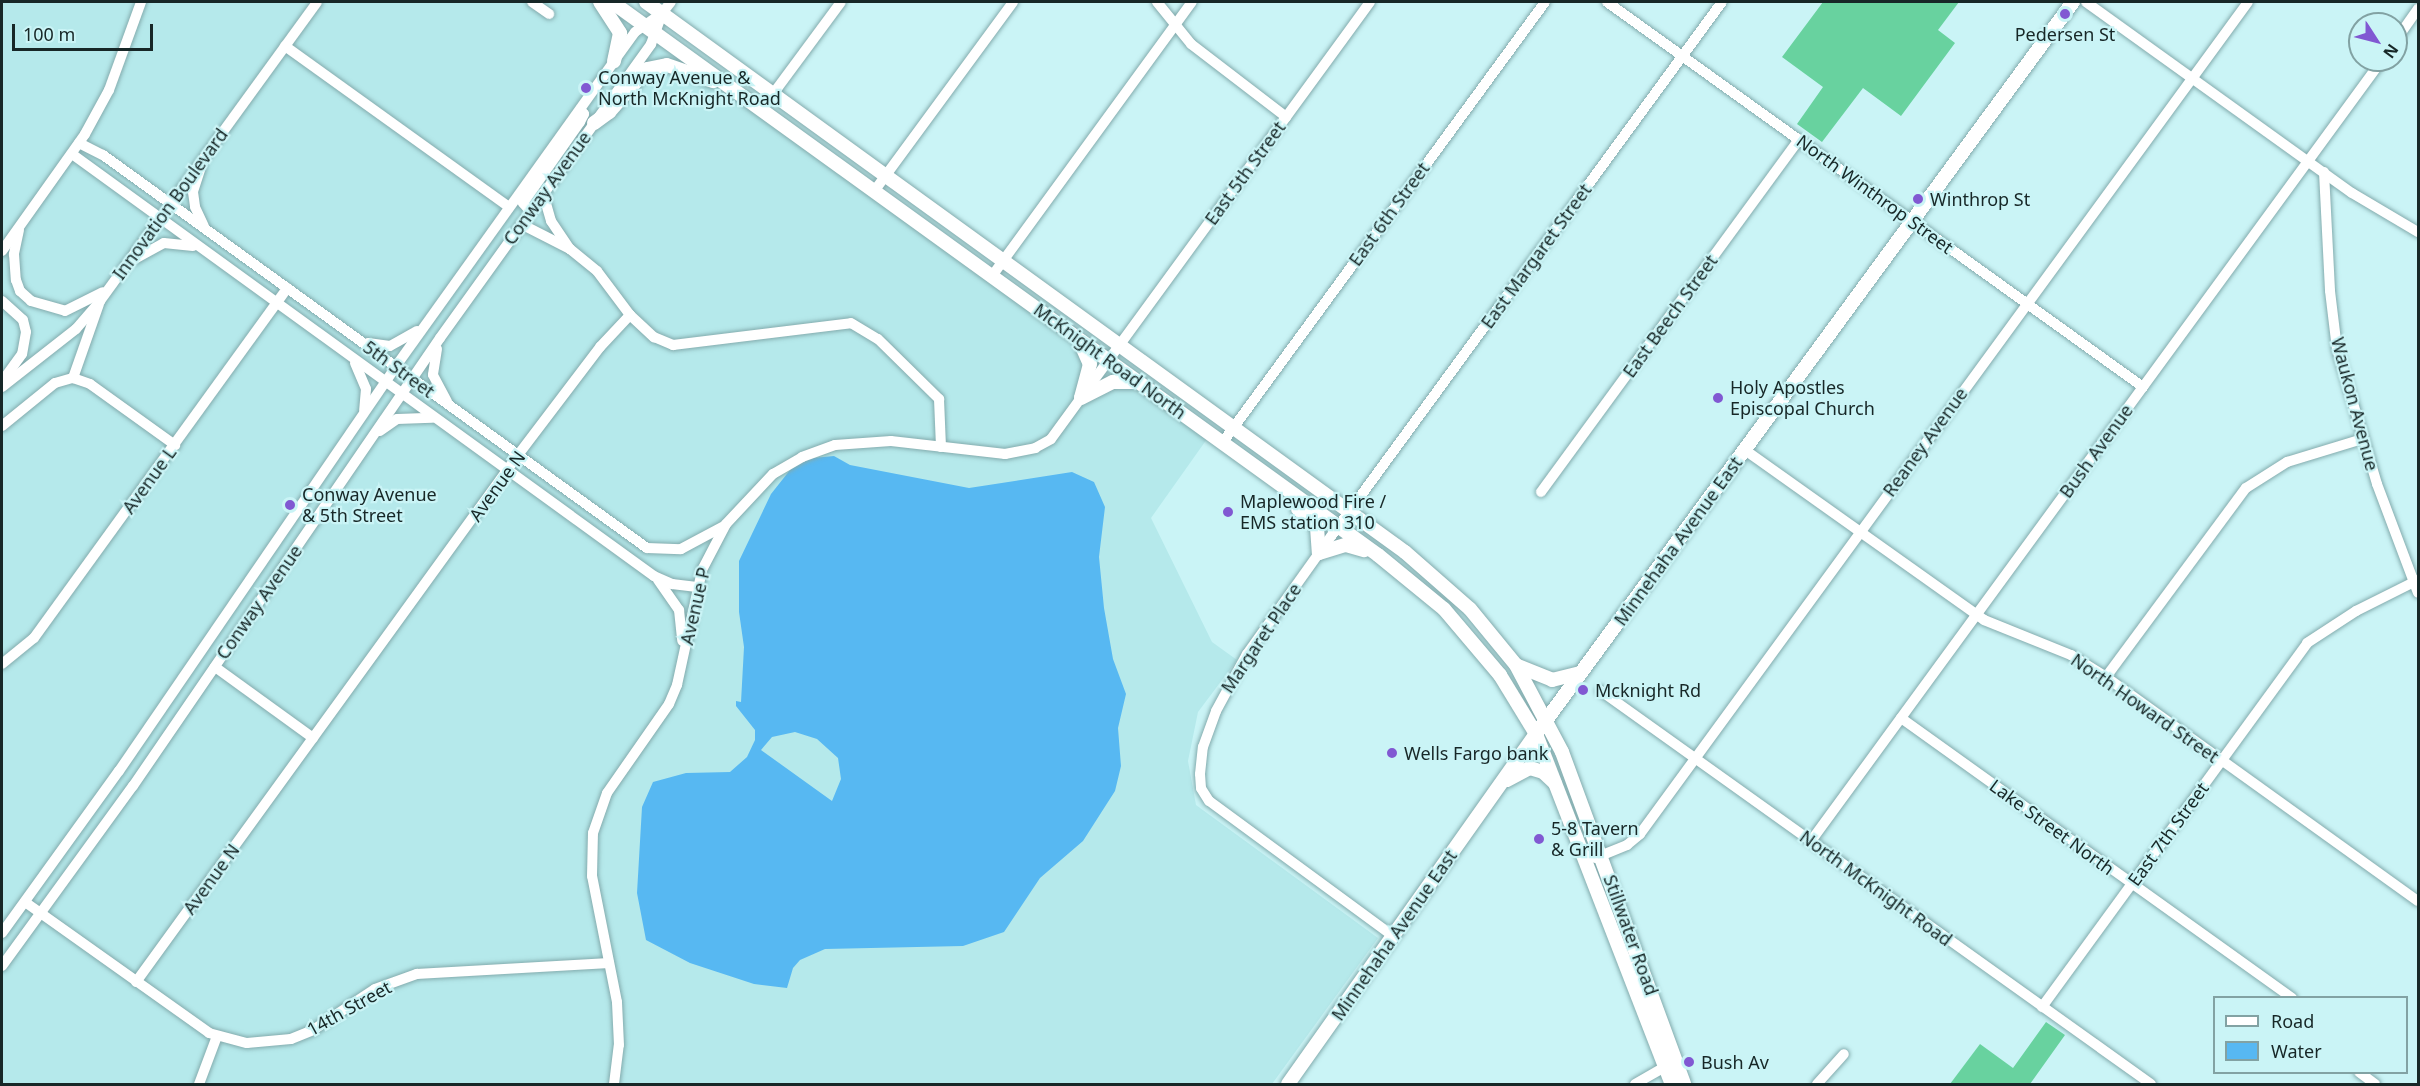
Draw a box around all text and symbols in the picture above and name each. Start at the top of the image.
marker: Pedersen St [2058,7,2072,21]
scale bar [15,12,156,50]
north arrow [2348,12,2408,72]
text: 100 m [23,22,75,46]
place label: Pedersen St [2015,23,2115,45]
text: N [2378,40,2404,63]
place label: Conway Avenue & North McKnight Road [598,67,781,110]
marker: Conway Avenue & North McKnight Road [579,81,593,95]
street label: East 5th Street [1200,117,1290,229]
street label: Innovation Boulevard [108,124,232,284]
street label: Conway Avenue [499,127,595,249]
street label: North Winthrop Street [1792,130,1958,258]
street label: East 6th Street [1344,158,1434,270]
street label: East Margaret Street [1476,180,1596,332]
place label: Winthrop St [1930,188,2030,210]
marker: Winthrop St [1911,192,1925,206]
street label: East Beech Street [1618,250,1722,382]
street label: McKnight Road North [1030,299,1190,423]
street label: Waukon Avenue [2327,335,2383,473]
street label: 5th Street [359,336,439,402]
place label: Holy Apostles Episcopal Church [1730,377,1875,420]
street label: Reaney Avenue [1878,383,1972,501]
marker: Holy Apostles Episcopal Church [1711,391,1725,405]
street label: Bush Avenue [2055,400,2137,502]
street label: Avenue L [118,442,180,518]
street label: Avenue N [464,447,530,525]
street label: Minnehaha Avenue East [1609,452,1747,630]
place label: Conway Avenue & 5th Street [302,484,437,526]
place label: Maplewood Fire / EMS station 310 [1240,491,1386,534]
marker: Conway Avenue & 5th Street [283,498,297,512]
marker: Maplewood Fire / EMS station 310 [1221,505,1235,519]
street label: Conway Avenue [212,541,306,663]
street label: Avenue P [676,565,714,647]
street label: Margaret Place [1216,579,1306,697]
street label: North Howard Street [2067,649,2223,767]
place label: Mcknight Rd [1595,679,1701,701]
marker: Mcknight Rd [1576,683,1590,697]
place label: Wells Fargo bank [1404,742,1548,764]
marker: Wells Fargo bank [1385,746,1399,760]
street label: Lake Street North [1986,775,2118,879]
street label: East 7th Street [2123,778,2213,890]
place label: 5-8 Tavern & Grill [1551,818,1639,860]
street label: North McKnight Road [1796,826,1956,950]
marker: 5-8 Tavern & Grill [1532,832,1546,846]
street label: Avenue N [178,840,244,918]
street label: Minnehaha Avenue East [1327,845,1461,1025]
street label: Stillwater Road [1599,872,1663,998]
street label: 14th Street [303,976,395,1040]
legend [2213,996,2408,1074]
text: Road [2271,1009,2314,1033]
text: Water [2271,1039,2322,1063]
place label: Bush Av [1701,1051,1769,1073]
marker: Bush Av [1682,1055,1696,1069]

